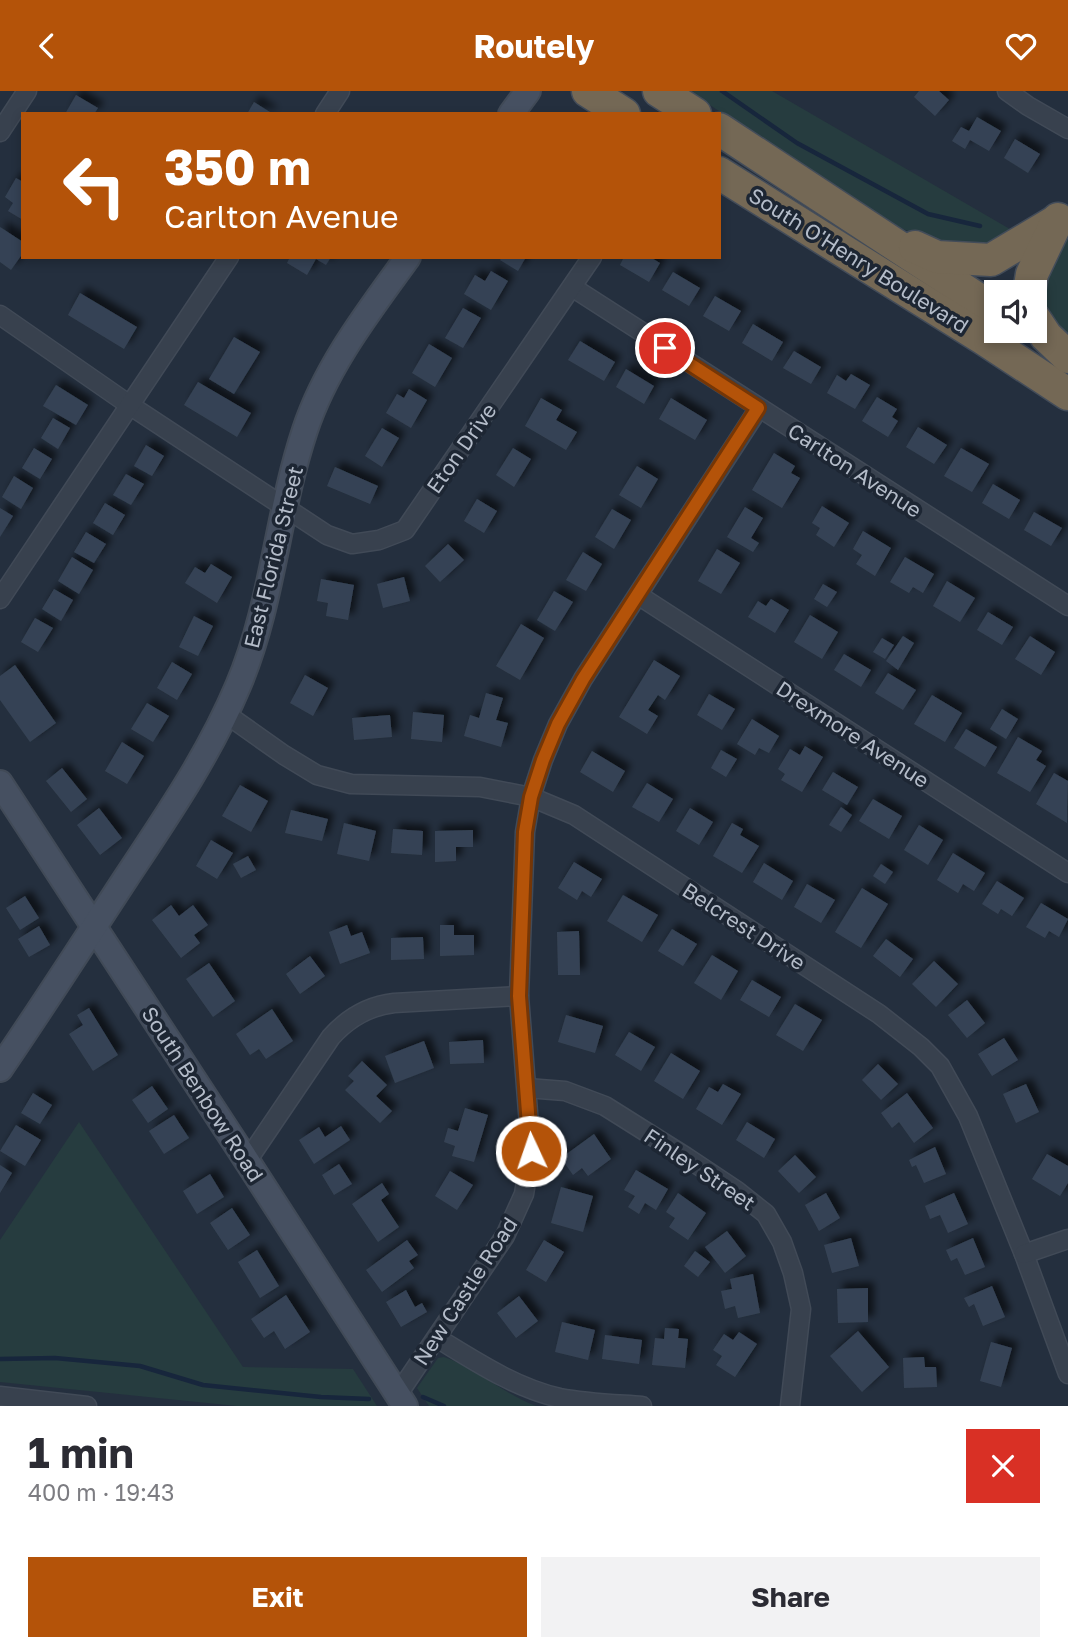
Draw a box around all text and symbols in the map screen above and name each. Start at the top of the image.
icon: back [28,27,66,65]
text: Routely [474,27,594,65]
icon: heart [1002,27,1040,65]
text: 350 m [164,137,311,196]
icon: left [49,140,140,231]
street label: South O'Henry Boulevard [744,182,974,338]
text: Carlton Avenue [164,197,399,235]
map controls [984,280,1047,343]
button: sound [984,280,1047,343]
pin [635,318,695,378]
icon: arrive [646,329,684,367]
street label: Eton Drive [421,398,501,498]
street label: Carlton Avenue [783,417,927,523]
street label: East Florida Street [238,463,308,651]
street label: Drexmore Avenue [772,675,934,793]
street label: Belcrest Drive [678,877,810,975]
street label: South Benbow Road [137,1002,269,1186]
position arrow [494,1114,568,1188]
street label: Finley Street [639,1122,761,1216]
street label: New Castle Road [407,1212,523,1370]
text: 1 min [28,1427,134,1477]
button: close [966,1429,1040,1503]
text: 400 m · 19:43 [28,1478,175,1506]
button: Exit [28,1557,527,1637]
button: Share [541,1557,1040,1637]

